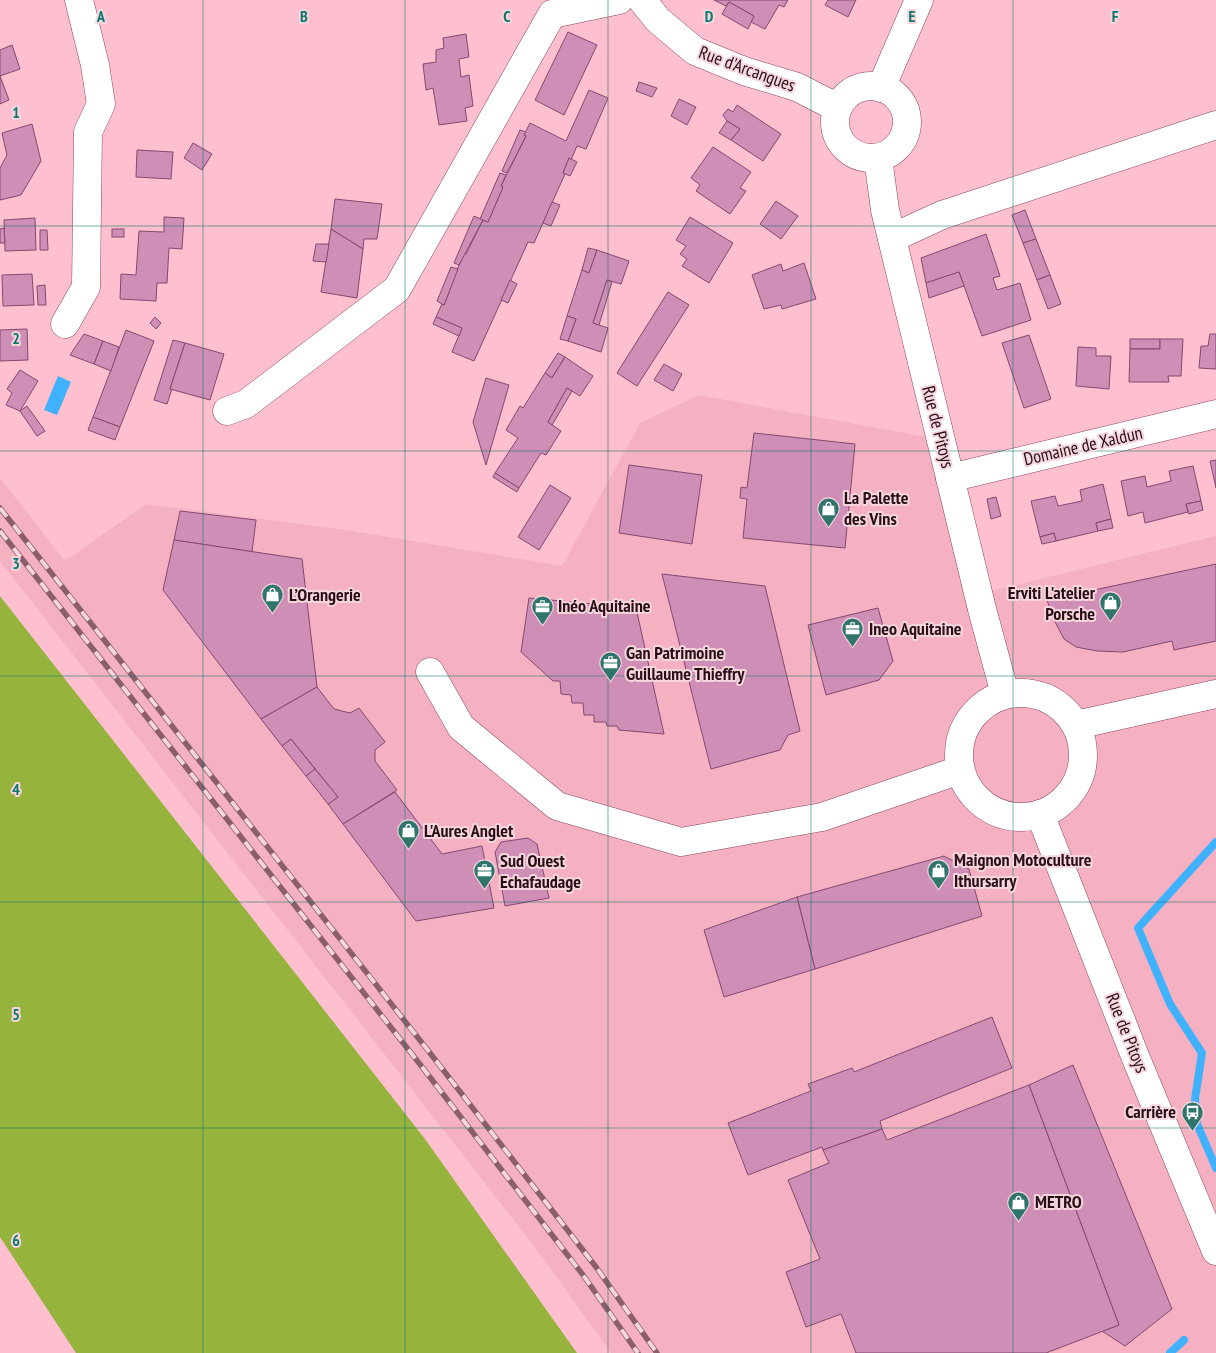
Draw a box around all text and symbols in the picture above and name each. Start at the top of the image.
text: A [96,6,106,26]
text: B [300,6,308,26]
text: C [503,6,511,26]
text: D [705,6,714,26]
text: E [909,6,916,26]
text: F [1112,6,1119,26]
street label: Rue d'Arcangues [696,40,799,97]
text: 1 [12,102,20,122]
text: 2 [12,328,20,348]
street label: Rue de Pitoys [917,383,960,470]
street label: Domaine de Xaldun [1021,421,1145,470]
place label: La Palette des Vins [844,486,909,530]
shop icon: La Palette des Vins [816,496,840,527]
text: 3 [12,553,20,573]
place label: Erviti L'atelier Porsche [1008,581,1096,625]
shop icon: L’Orangerie [261,583,285,614]
place label: L’Orangerie [289,583,361,606]
shop icon: Erviti L'atelier Porsche [1099,591,1123,622]
office icon: Inéo Aquitaine [530,594,554,625]
place label: Inéo Aquitaine [558,594,651,617]
office icon: Ineo Aquitaine [841,617,865,648]
place label: Ineo Aquitaine [869,617,962,640]
place label: Gan Patrimoine Guillaume Thieffry [626,641,745,685]
office icon: Gan Patrimoine Guillaume Thieffry [598,651,622,682]
text: 4 [12,779,20,799]
shop icon: L'Aures Anglet [396,819,420,850]
place label: L'Aures Anglet [424,819,514,842]
place label: Maignon Motoculture Ithursarry [954,848,1092,892]
place label: Sud Ouest Echafaudage [500,849,581,893]
shop icon: Maignon Motoculture Ithursarry [926,858,950,889]
office icon: Sud Ouest Echafaudage [472,859,496,890]
street label: Rue de Pitoys [1101,990,1154,1076]
text: 5 [12,1004,20,1024]
place label: Carrière [1125,1100,1176,1123]
bus stop icon: Carrière [1180,1100,1204,1131]
shop icon: METRO [1007,1190,1031,1221]
place label: METRO [1035,1190,1082,1213]
text: 6 [12,1230,20,1250]

